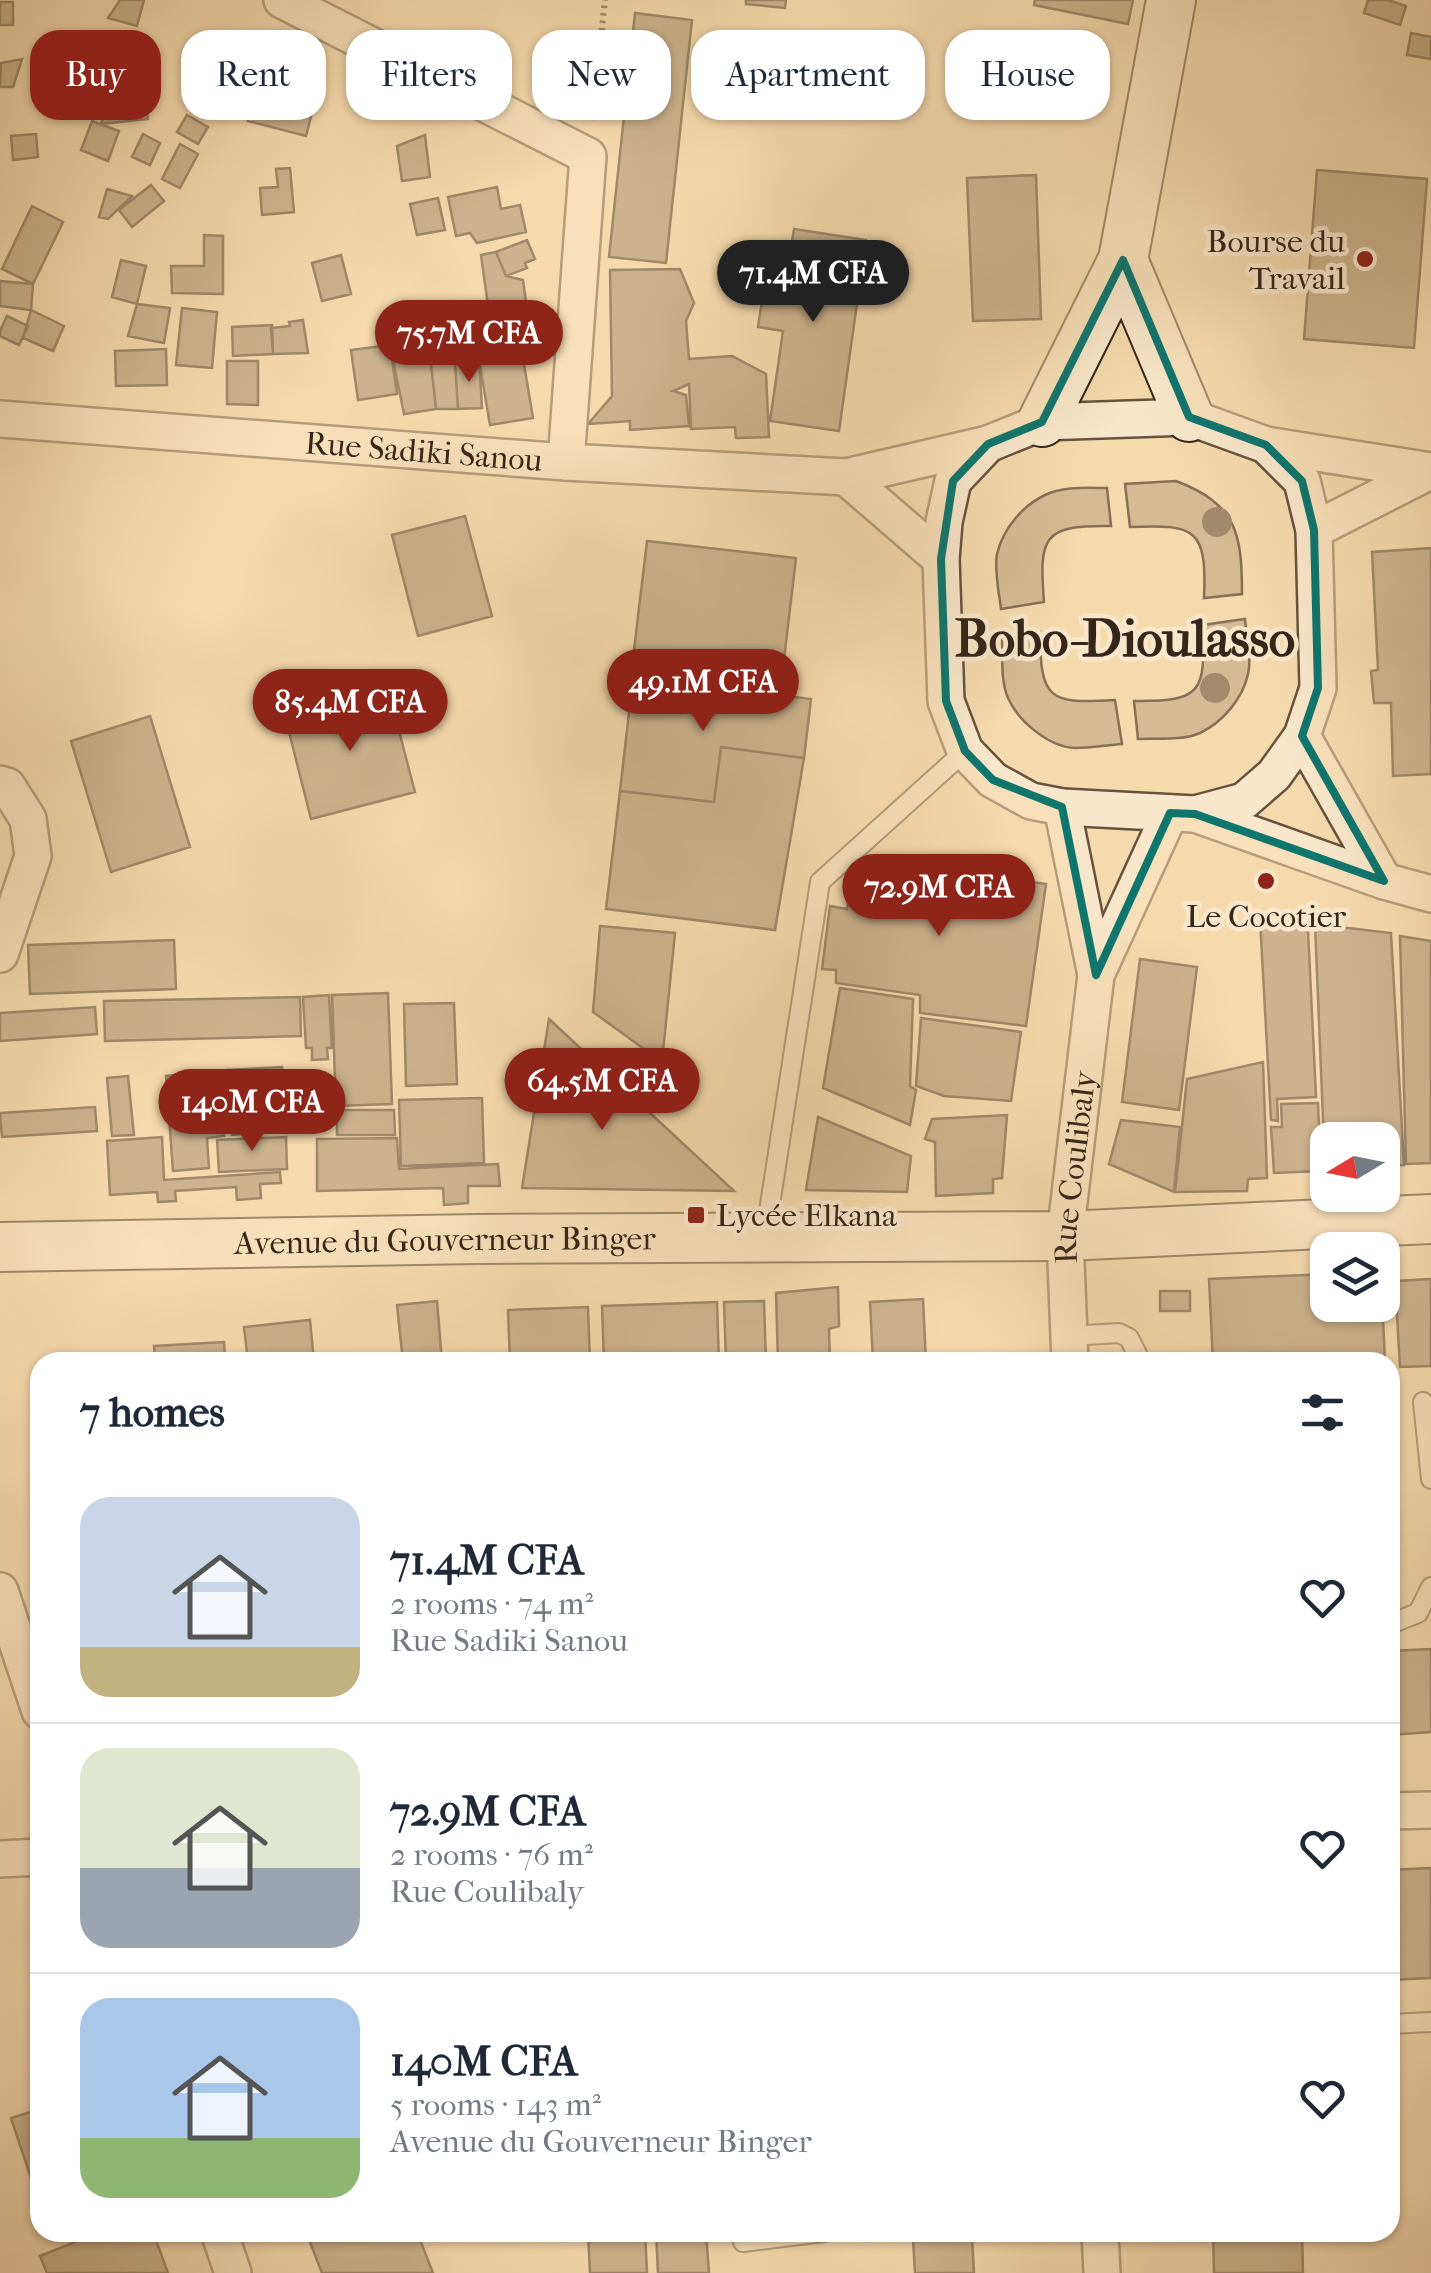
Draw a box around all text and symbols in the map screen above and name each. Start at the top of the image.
chip: Buy [30,30,161,120]
chip: Rent [181,30,326,120]
chip: Filters [346,30,512,120]
chip: New [532,30,671,120]
chip: Apartment [691,30,925,120]
chip: House [945,30,1110,120]
place label: Bourse du Travail [1207,223,1345,297]
pin: 71.4M CFA [699,240,927,325]
marker: Bourse du Travail [1354,248,1376,270]
text: 71.4M CFA [739,254,887,291]
pin: 75.7M CFA [355,300,583,385]
text: 75.7M CFA [397,314,541,351]
street label: Rue Sadiki Sanou [304,424,544,479]
district label: Bobo-Dioulasso [955,609,1295,669]
pin: 49.1M CFA [589,649,817,734]
text: 49.1M CFA [629,663,777,700]
pin: 85.4M CFA [236,669,464,754]
text: 85.4M CFA [275,683,425,720]
pin: 72.9M CFA [825,854,1053,939]
text: 72.9M CFA [864,868,1014,905]
marker: Le Cocotier [1255,870,1277,892]
place label: Le Cocotier [1186,898,1346,935]
pin: 64.5M CFA [488,1048,716,1133]
text: 64.5M CFA [527,1062,677,1099]
street label: Rue Coulibaly [1046,1068,1104,1265]
pin: 140M CFA [149,1069,355,1154]
text: 140M CFA [180,1083,324,1120]
north arrow [1310,1122,1400,1212]
map controls [1310,1122,1400,1322]
place label: Lycée Elkana [716,1197,898,1234]
marker: Lycée Elkana [685,1204,707,1226]
street label: Avenue du Gouverneur Binger [232,1220,656,1262]
button: layers [1310,1232,1400,1322]
icon: filters [1295,1385,1350,1440]
text: 7 homes [80,1388,225,1437]
text: 71.4M CFA [390,1536,584,1585]
icon: home [160,1537,280,1657]
icon: heart [1295,1570,1350,1625]
text: 2 rooms · 74 m² [390,1585,594,1622]
text: Rue Sadiki Sanou [390,1622,628,1659]
text: 72.9M CFA [390,1787,586,1836]
icon: home [160,1788,280,1908]
icon: heart [1295,1821,1350,1876]
text: 2 rooms · 76 m² [390,1836,593,1873]
text: Rue Coulibaly [390,1873,584,1910]
text: 140M CFA [390,2037,578,2086]
icon: home [160,2038,280,2158]
icon: heart [1295,2071,1350,2126]
text: 5 rooms · 143 m² [390,2086,601,2123]
text: Avenue du Gouverneur Binger [390,2123,812,2160]

